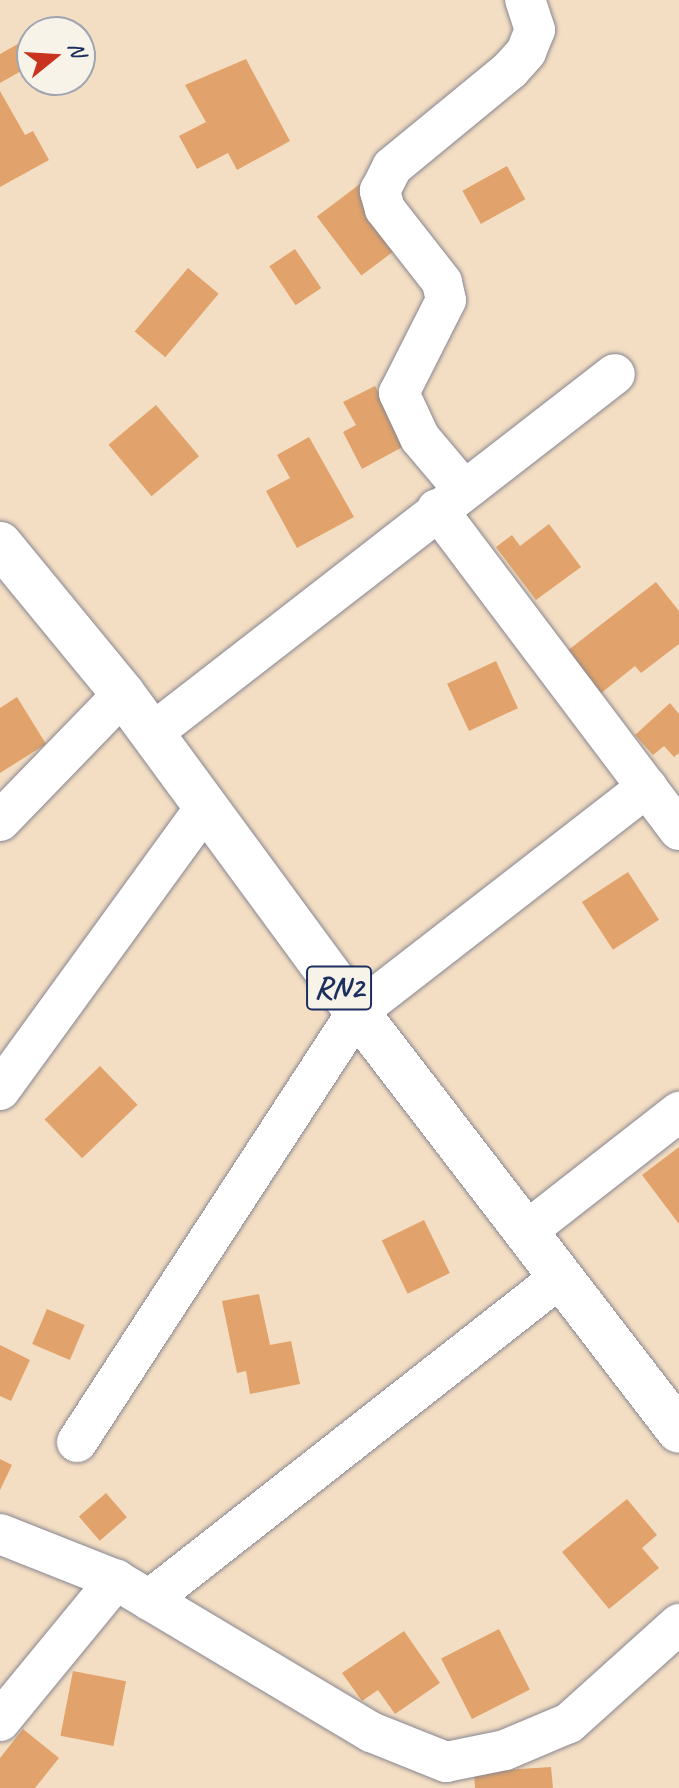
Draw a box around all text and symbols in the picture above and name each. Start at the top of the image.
north arrow [16,16,96,96]
text: N [62,38,92,60]
road number: RN2 [305,960,373,1016]

